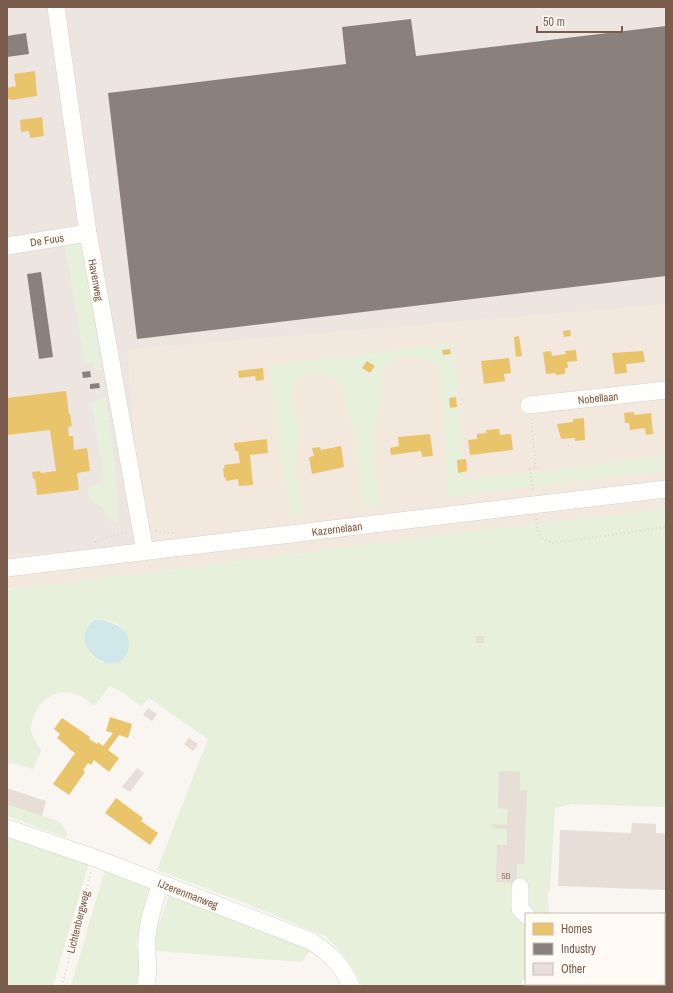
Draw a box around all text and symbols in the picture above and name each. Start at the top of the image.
scale bar [537,8,622,34]
text: 50 m [543,14,565,30]
street label: De Fuus [29,230,65,250]
street label: Havenweg [85,258,107,302]
street label: Nobellaan [577,389,619,407]
street label: Kazernelaan [311,519,363,539]
house number: 5B [501,870,511,882]
street label: IJzerenmanweg [156,876,220,912]
street label: Lichtenbergweg [63,889,93,955]
legend [525,913,665,985]
text: Homes [561,921,592,937]
text: Industry [561,941,596,957]
text: Other [561,961,586,977]

